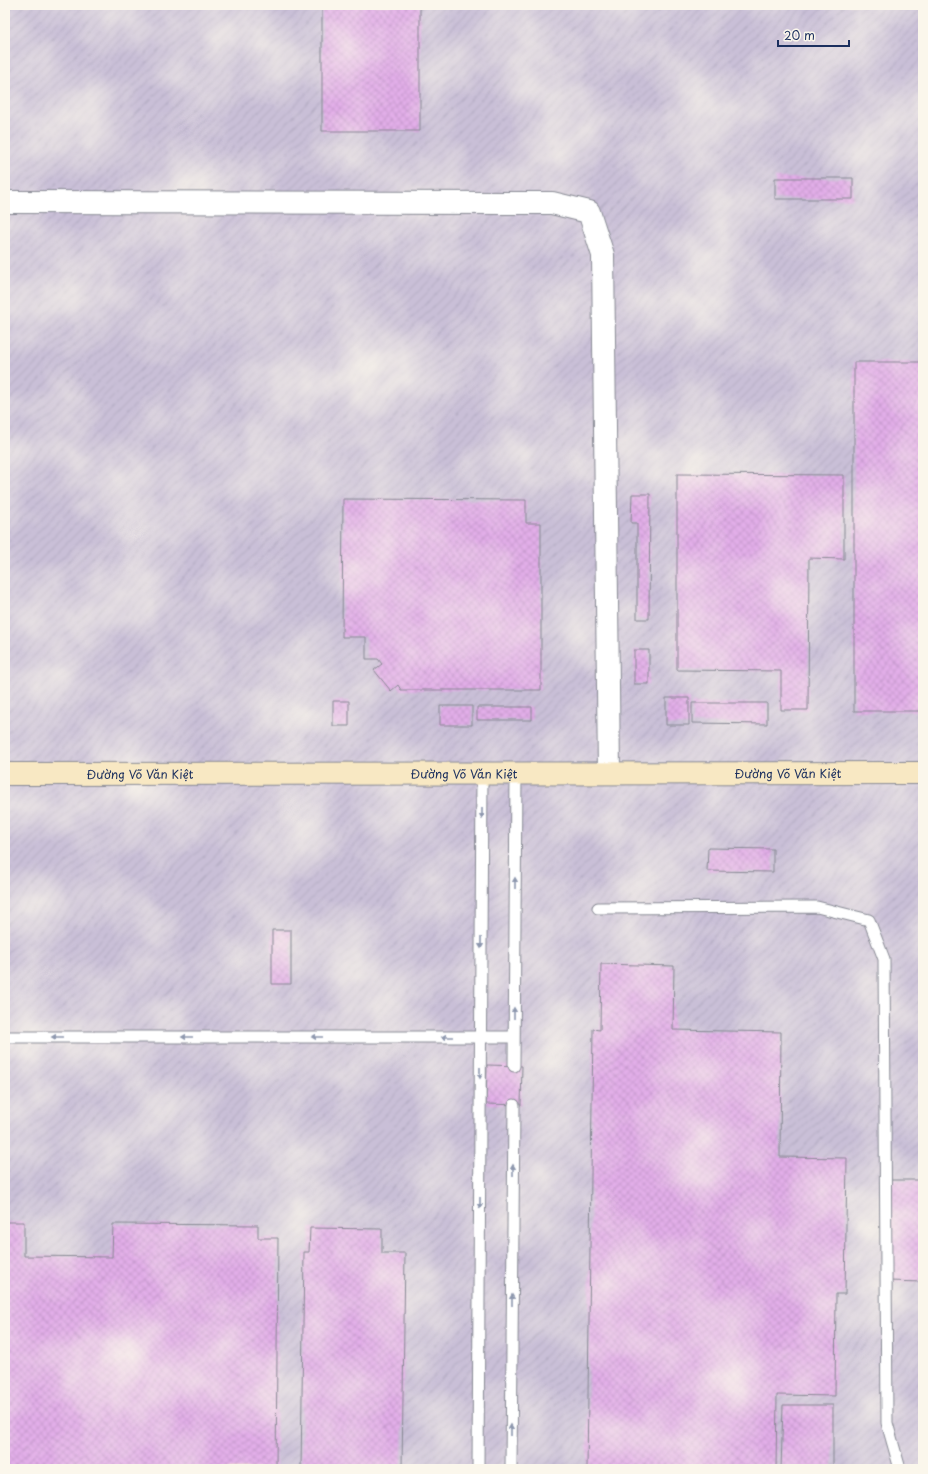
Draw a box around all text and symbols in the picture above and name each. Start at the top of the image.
scale bar [778,22,849,48]
text: 20 m [784,26,815,44]
street label: Đường Võ Văn Kiệt [410,764,518,783]
street label: Đường Võ Văn Kiệt [734,764,842,782]
street label: Đường Võ Văn Kiệt [86,765,194,783]
one-way arrow [479,807,485,820]
one-way arrow [512,876,518,889]
one-way arrow [478,937,484,950]
one-way arrow [511,1007,518,1019]
one-way arrow [50,1034,63,1040]
one-way arrow [180,1034,193,1040]
one-way arrow [310,1034,323,1040]
one-way arrow [440,1034,453,1040]
one-way arrow [477,1067,483,1080]
one-way arrow [510,1163,516,1176]
one-way arrow [477,1197,483,1210]
one-way arrow [509,1293,515,1306]
one-way arrow [508,1423,514,1436]

